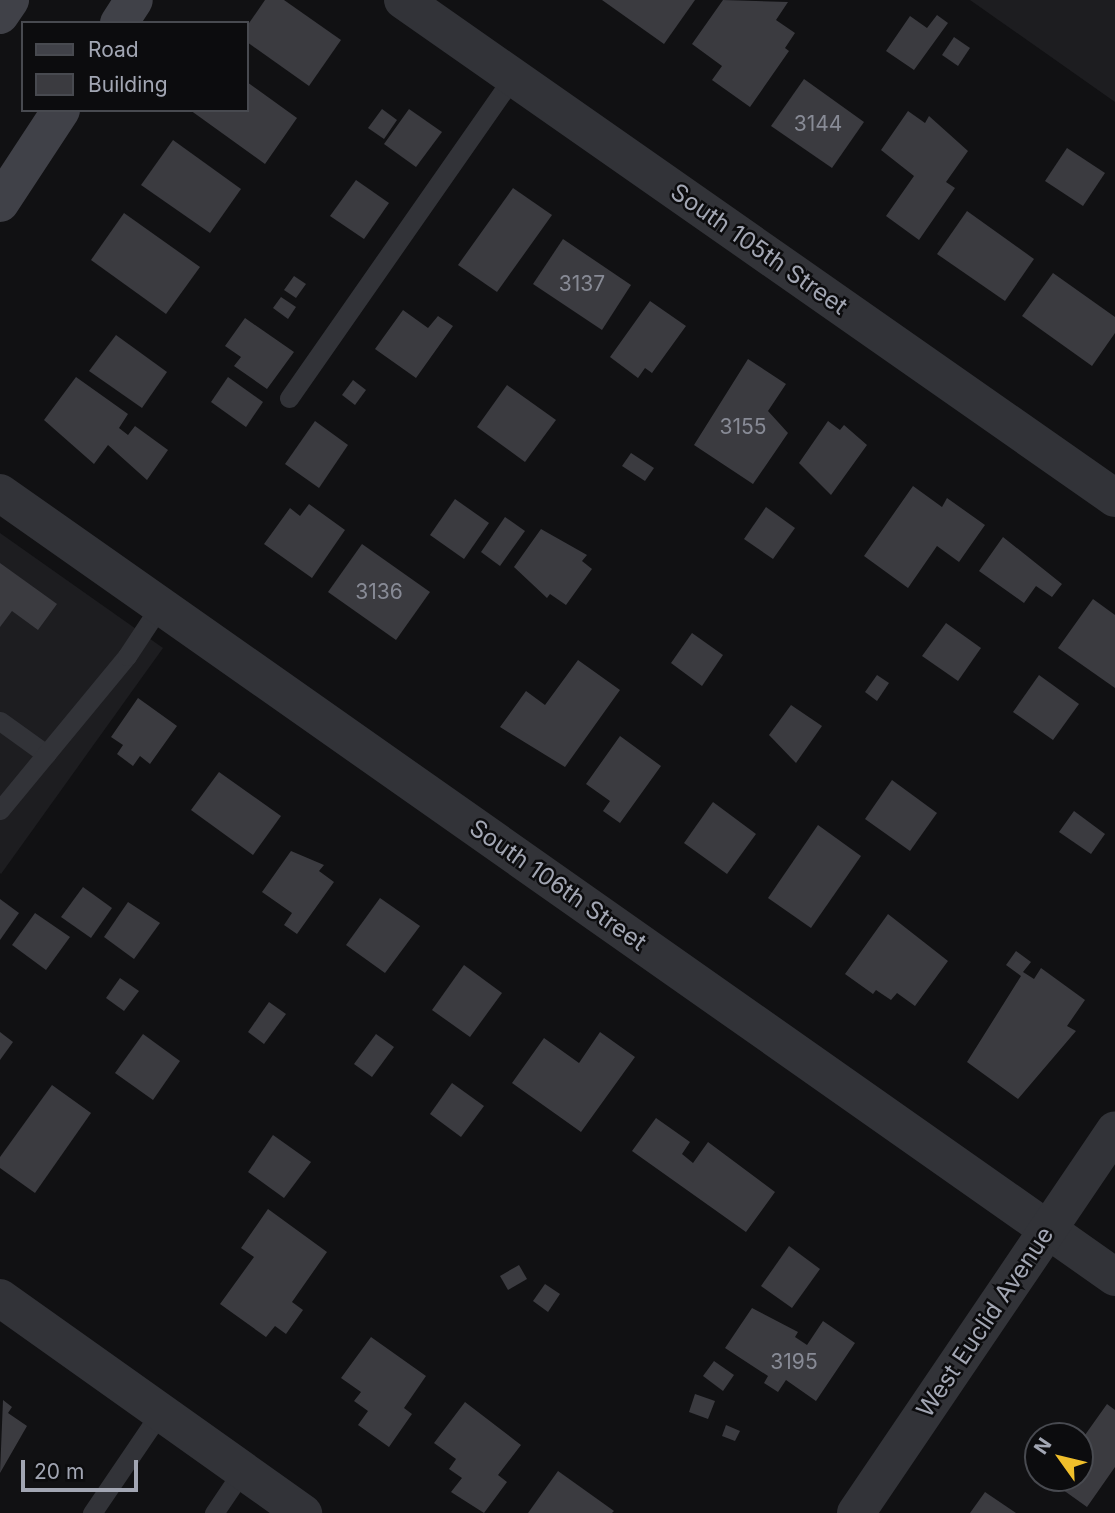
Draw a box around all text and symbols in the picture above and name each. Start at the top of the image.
legend [21,21,248,112]
text: Road [88,37,139,62]
text: Building [88,72,168,97]
house number: 3144 [794,111,842,137]
street label: South 105th Street [665,177,853,321]
house number: 3137 [559,271,605,297]
house number: 3155 [719,414,767,440]
house number: 3136 [355,579,403,605]
street label: South 106th Street [464,813,652,957]
street label: West Euclid Avenue [911,1221,1059,1423]
house number: 3195 [770,1349,818,1375]
north arrow [1024,1422,1094,1492]
text: N [1029,1434,1056,1459]
scale bar [24,1446,142,1490]
text: 20 m [34,1459,84,1484]

